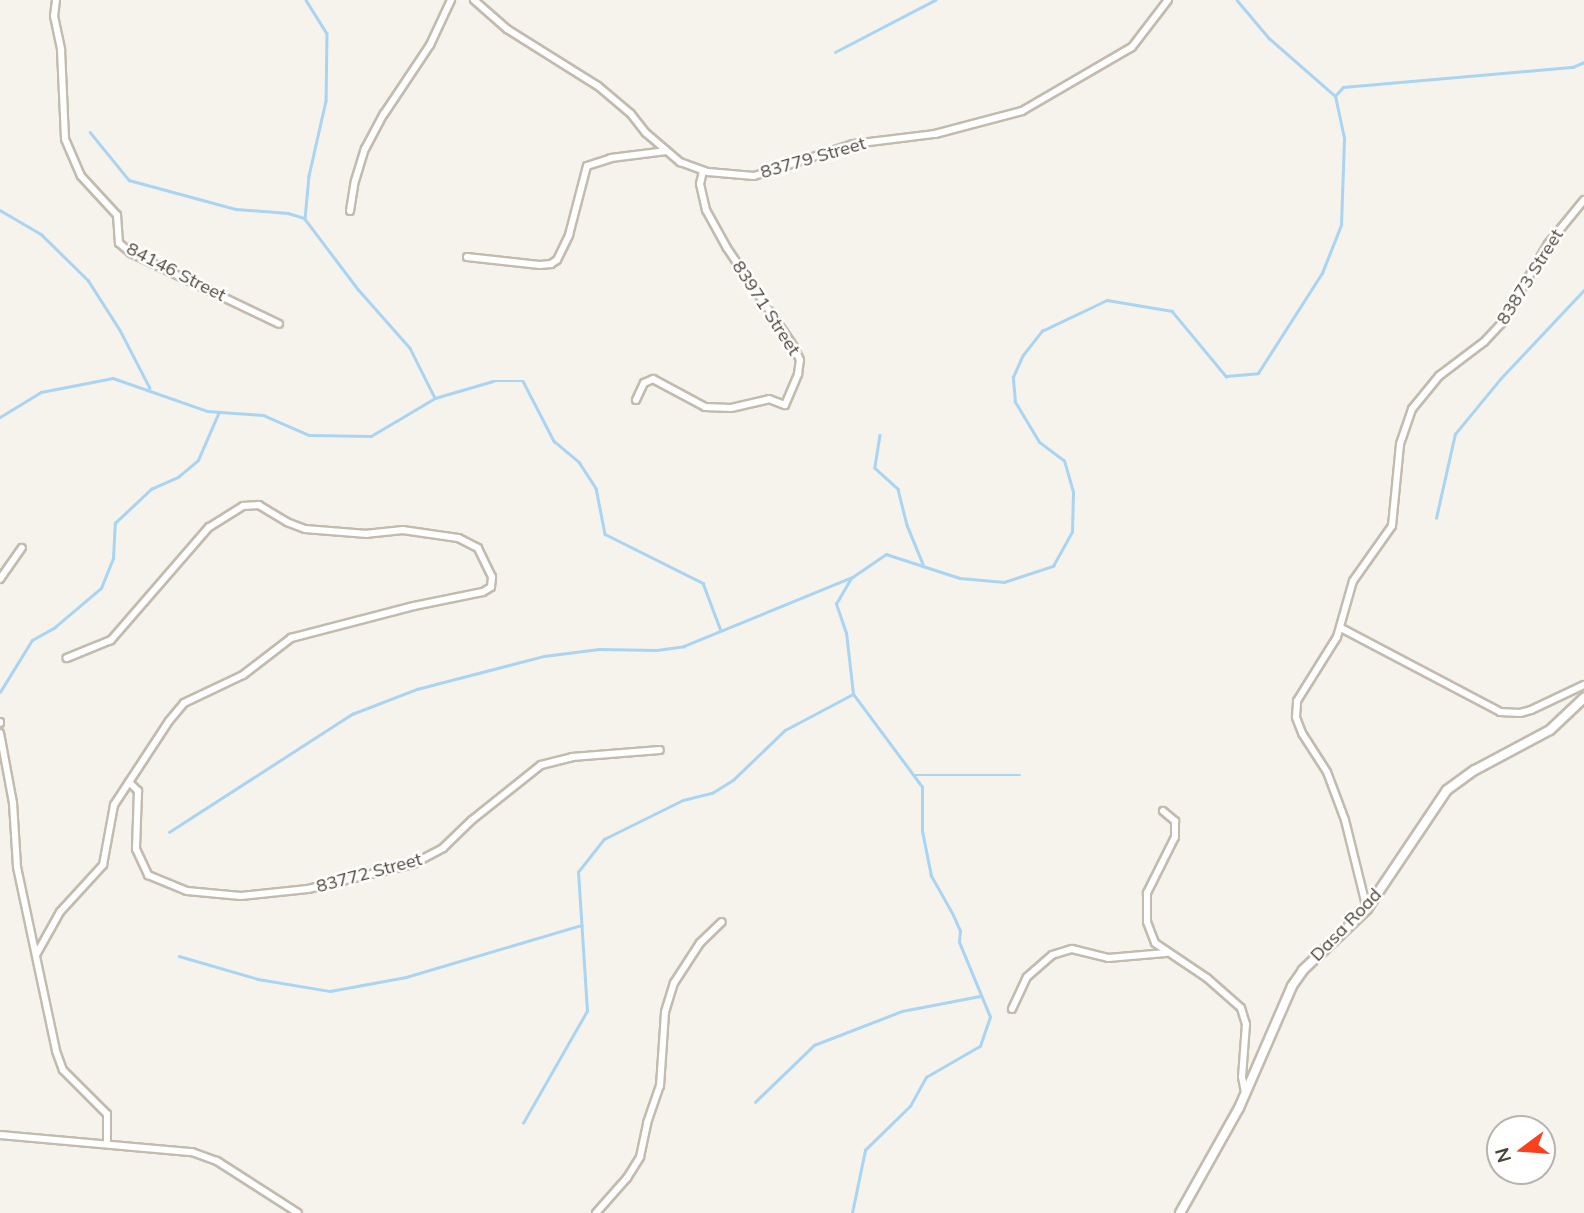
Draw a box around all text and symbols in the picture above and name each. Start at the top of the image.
street label: 83779 Street [758,133,868,183]
street label: 83873 Street [1492,225,1568,329]
street label: 84146 Street [123,238,229,306]
street label: 83971 Street [727,257,805,359]
street label: 83772 Street [314,849,424,897]
street label: Dasa Road [1306,884,1386,966]
north arrow [1486,1115,1556,1185]
text: N [1489,1145,1516,1165]

